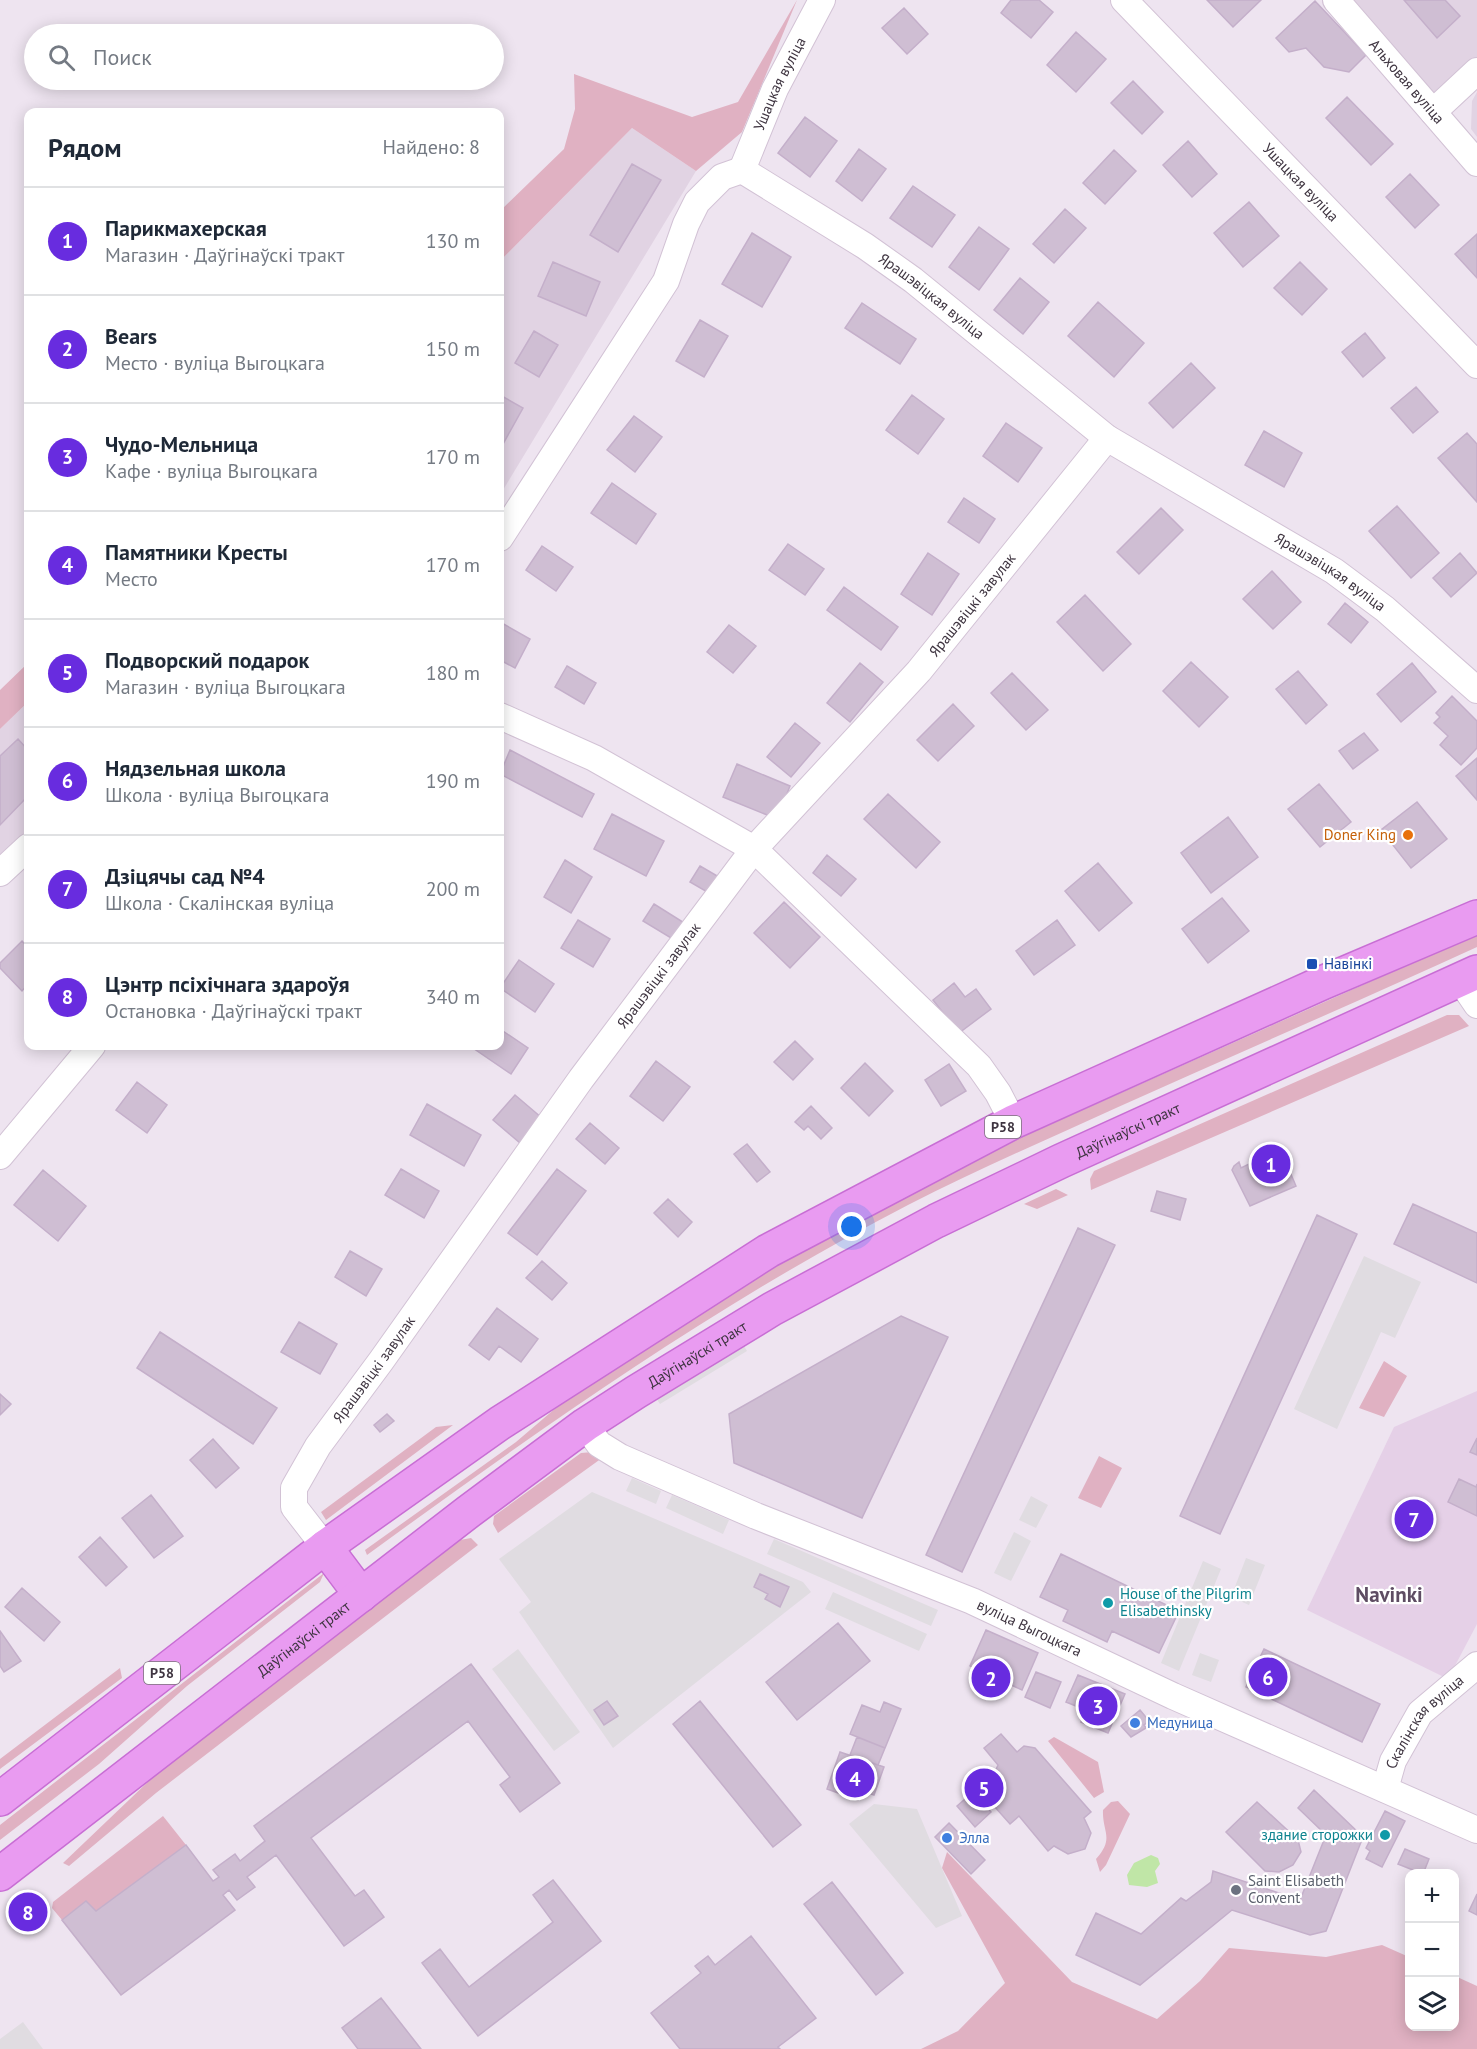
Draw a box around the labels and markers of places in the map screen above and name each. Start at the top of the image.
place label: Doner King [1324,825,1396,844]
marker: Doner King [1401,828,1415,842]
place label: Навінкі [1324,954,1372,973]
marker: Навінкі [1305,957,1319,971]
pin: 1 [1252,1142,1290,1186]
pin: 7 [1394,1496,1434,1541]
place label: House of the Pilgrim Elisabethinsky [1120,1584,1252,1620]
marker: House of the Pilgrim Elisabethinsky [1101,1596,1115,1610]
pin: 6 [1248,1654,1288,1700]
pin: 2 [972,1656,1010,1700]
pin: 3 [1078,1684,1118,1728]
place label: Медуница [1147,1713,1213,1732]
marker: Медуница [1128,1716,1142,1730]
pin: 4 [836,1756,874,1800]
pin: 5 [964,1766,1004,1810]
place label: здание сторожки [1261,1825,1373,1844]
place label: Элла [959,1828,990,1847]
marker: здание сторожки [1378,1828,1392,1842]
marker: Элла [940,1831,954,1845]
place label: Saint Elisabeth Convent [1248,1871,1344,1907]
marker: Saint Elisabeth Convent [1229,1883,1243,1897]
pin: 8 [9,1890,48,1934]

